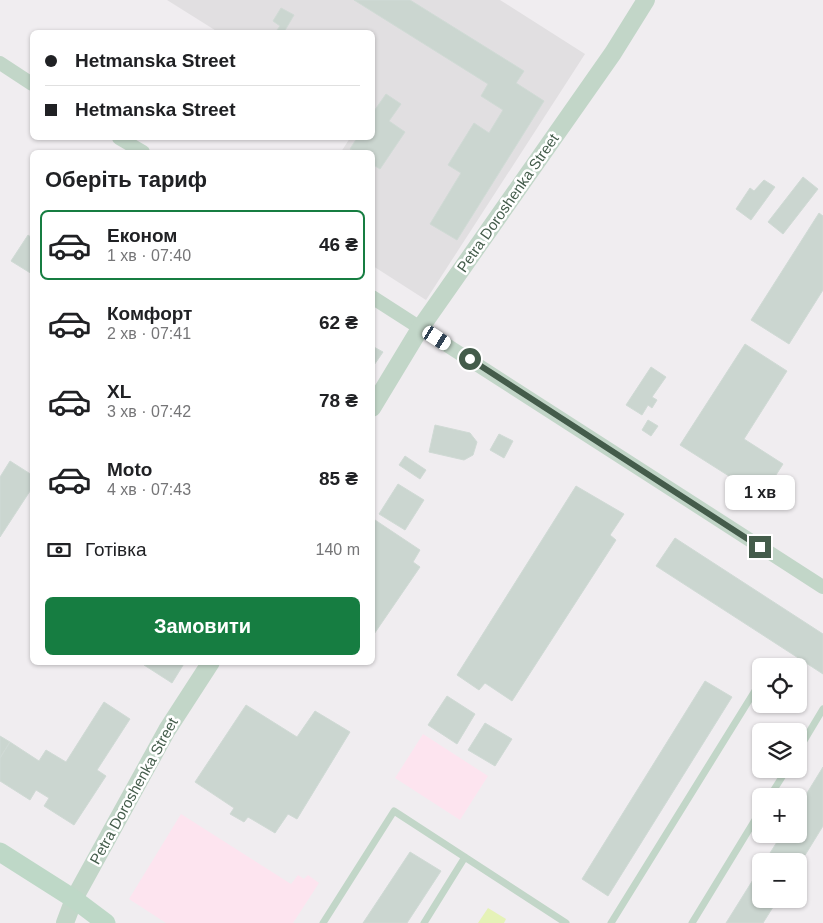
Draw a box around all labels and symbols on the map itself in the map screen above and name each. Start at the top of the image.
street label: Petra Doroshenka Street [453,130,562,275]
car [420,324,453,352]
route start [459,348,481,370]
callout: 1 хв [725,474,795,510]
route end [749,536,771,558]
street label: Petra Doroshenka Street [86,714,181,867]

